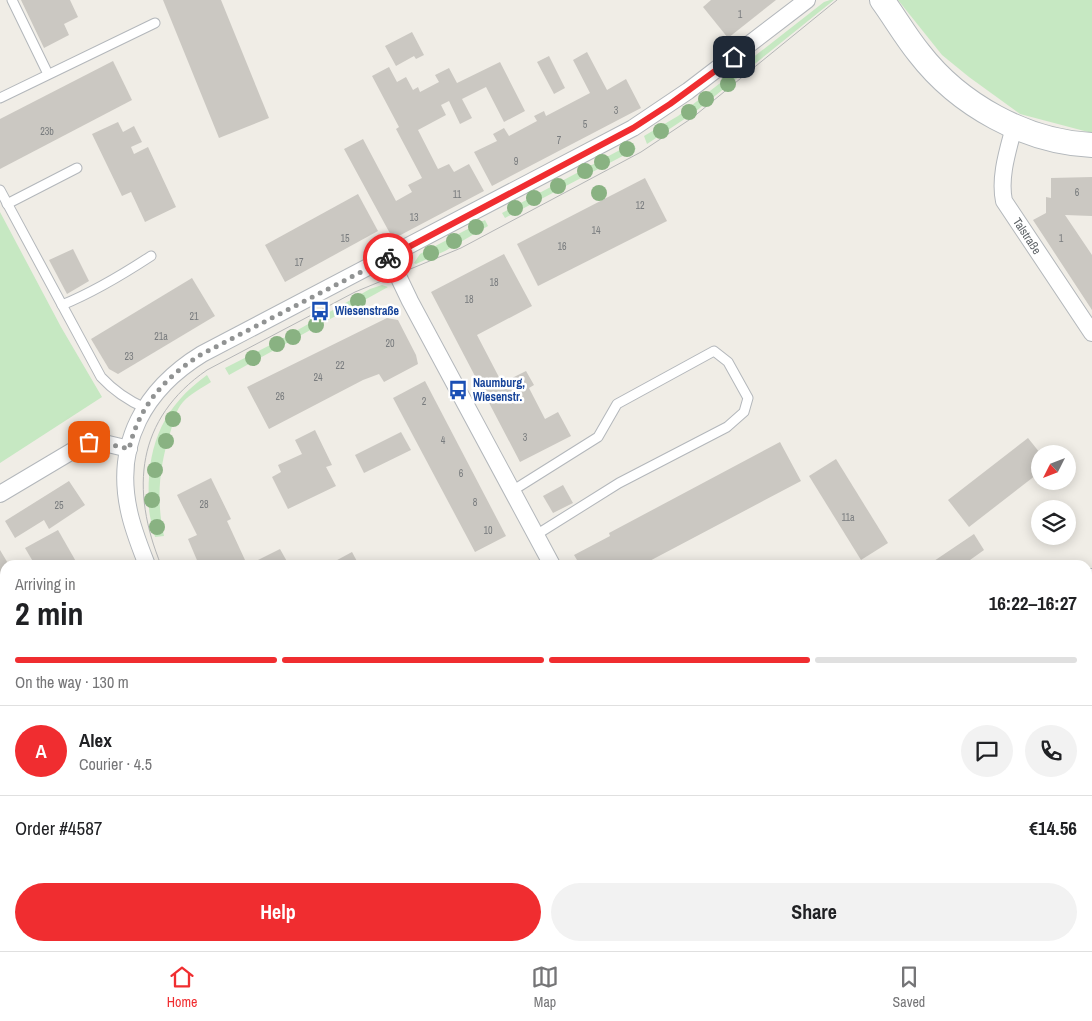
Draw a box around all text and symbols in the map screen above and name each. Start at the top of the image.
house number: 1 [738,8,743,21]
pin [713,36,755,78]
icon: home [720,43,748,71]
house number: 3 [614,104,619,117]
house number: 5 [583,118,588,131]
house number: 23b [40,125,54,138]
house number: 7 [557,134,562,147]
house number: 9 [514,155,519,168]
house number: 6 [1075,186,1080,199]
house number: 11 [453,188,462,201]
house number: 12 [635,199,645,212]
house number: 13 [409,211,419,224]
street label: Talstraße [1009,215,1045,257]
house number: 14 [591,224,601,237]
house number: 15 [340,232,350,245]
house number: 1 [1059,232,1064,245]
courier [363,233,413,283]
house number: 16 [557,240,567,253]
icon: bike [374,244,402,272]
house number: 17 [294,256,304,269]
house number: 18 [489,276,499,289]
house number: 18 [464,293,474,306]
bus stop icon: Wiesenstraße [309,300,331,322]
place label: Wiesenstraße [335,303,399,319]
house number: 21 [189,310,199,323]
house number: 21a [154,330,168,343]
house number: 20 [385,337,395,350]
house number: 23 [124,350,134,363]
house number: 22 [335,359,345,372]
house number: 24 [313,371,323,384]
place label: Naumburg, Wiesenstr. [473,375,525,405]
bus stop icon: Naumburg, Wiesenstr. [447,379,469,401]
house number: 26 [275,390,285,403]
house number: 2 [422,395,427,408]
pin [68,421,110,463]
icon: bag [75,428,103,456]
house number: 3 [523,431,528,444]
house number: 4 [441,434,446,447]
north arrow [1031,445,1076,490]
map controls [1031,445,1076,545]
house number: 6 [459,467,464,480]
house number: 8 [473,496,478,509]
house number: 28 [199,498,209,511]
house number: 25 [54,499,64,512]
button: layers [1031,500,1076,545]
house number: 11a [841,511,855,524]
house number: 10 [483,524,493,537]
text: Arriving in [15,573,76,595]
text: 16:22–16:27 [989,590,1077,616]
text: 2 min [15,592,84,635]
text: On the way · 130 m [15,671,129,693]
button: chat [961,725,1013,777]
button: phone [1025,725,1077,777]
text: Alex [79,727,112,753]
text: A [35,738,47,764]
text: Courier · 4.5 [79,753,152,775]
text: Order #4587 [15,815,102,841]
text: €14.56 [1029,815,1077,841]
button: Help [15,883,541,941]
button: Share [551,883,1077,941]
tab: Home [167,963,197,1011]
tab: Map [531,963,559,1011]
tab: Saved [893,963,925,1011]

